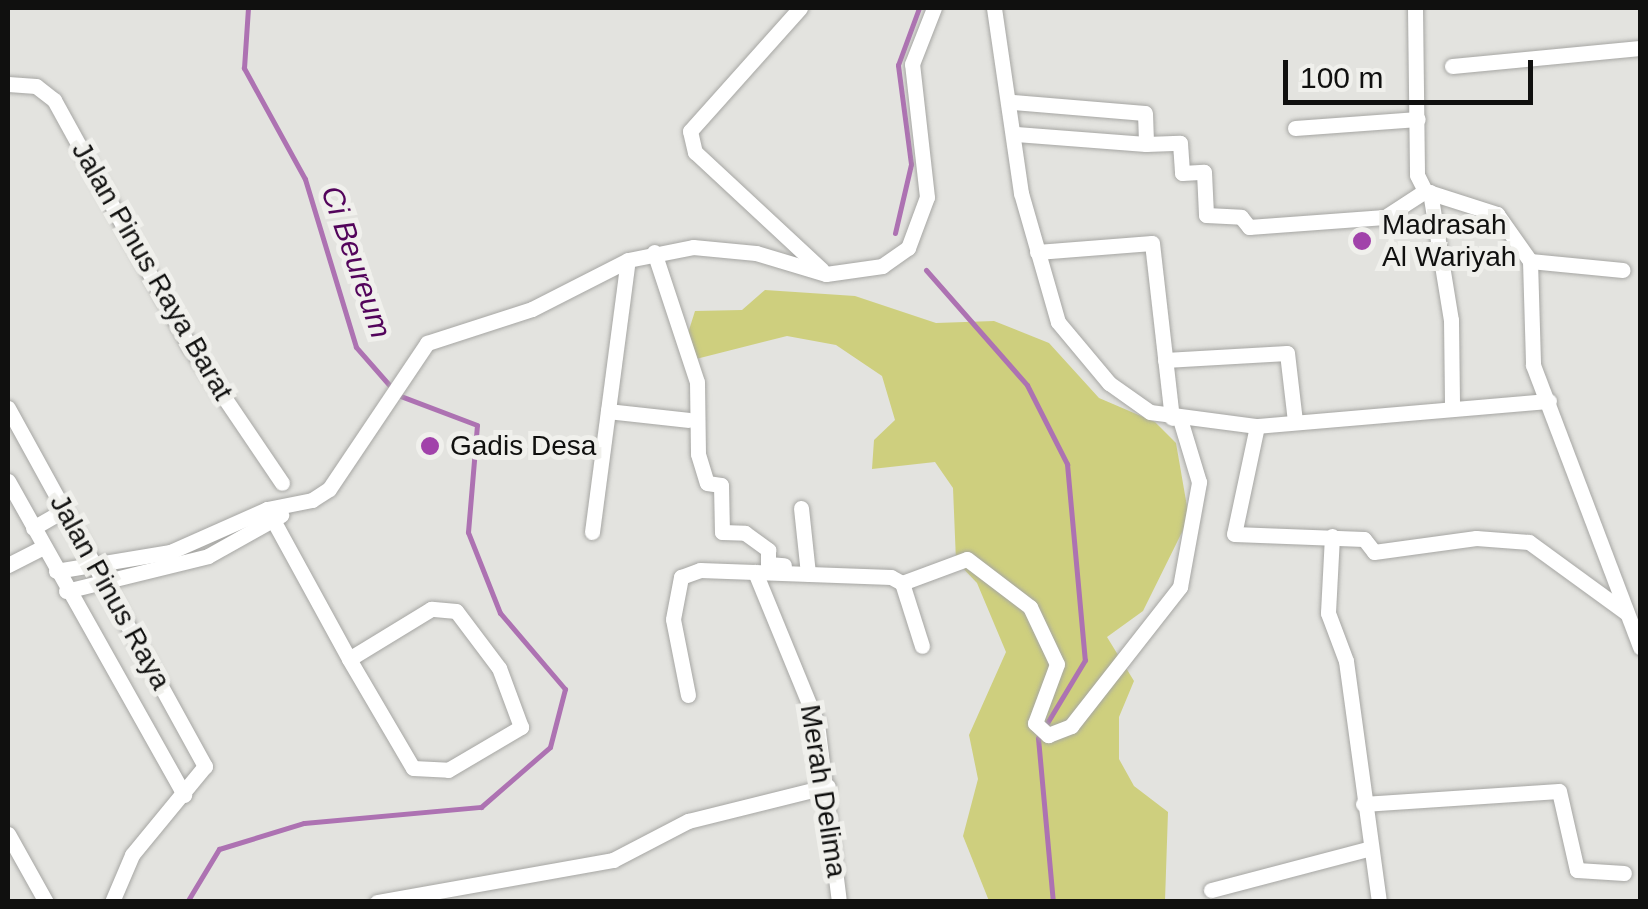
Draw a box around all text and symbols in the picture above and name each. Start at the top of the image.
scale bar [1288,40,1538,102]
text: 100 m [1300,61,1383,94]
street label: Jalan Pinus Raya Barat [64,136,240,406]
water label: Ci Beureum [313,181,399,343]
place label: Madrasah Al Wariyah [1382,208,1516,274]
marker: Madrasah Al Wariyah [1351,230,1373,252]
place label: Gadis Desa [450,429,596,463]
marker: Gadis Desa [419,435,441,457]
street label: Jalan Pinus Raya [42,489,178,695]
street label: Merah Delima [793,702,853,880]

